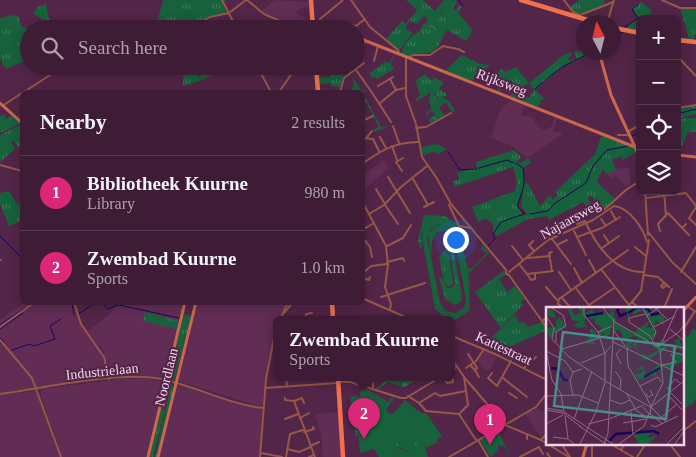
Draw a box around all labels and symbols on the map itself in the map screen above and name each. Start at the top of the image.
north arrow [576,15,621,60]
street label: Rijksweg [474,66,529,99]
street label: Najaarsweg [538,197,603,242]
your location [443,227,469,253]
inset map [546,307,684,444]
street label: Kattestraat [473,329,535,368]
street label: Noordlaan [152,347,181,408]
street label: Industrielaan [65,360,139,383]
pin: 2 [348,398,380,439]
pin: 1 [474,404,506,445]

